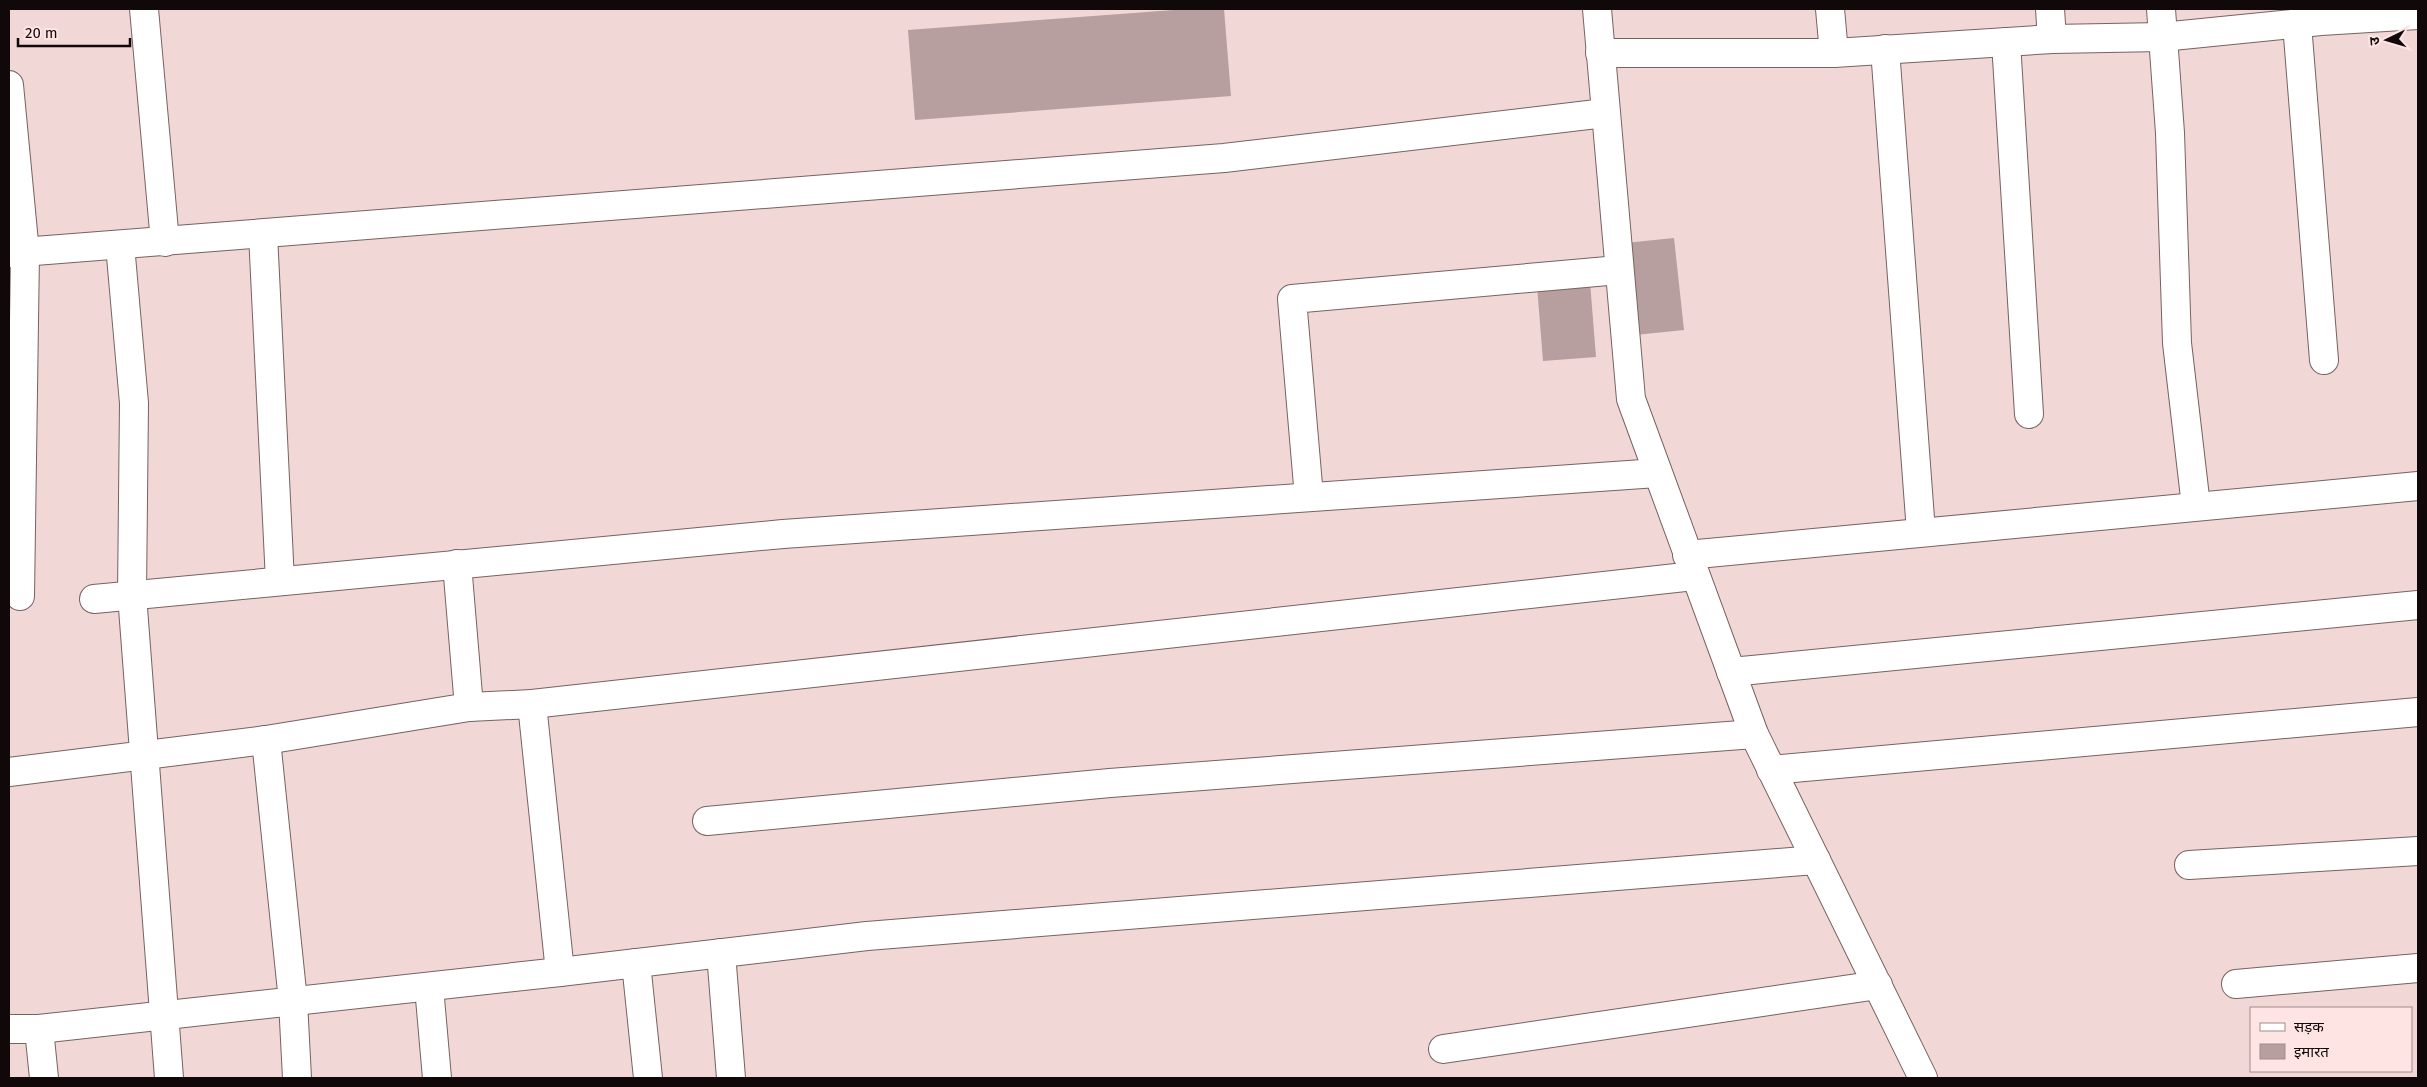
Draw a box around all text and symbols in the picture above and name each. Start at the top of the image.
scale bar [18,15,130,47]
north arrow [2362,15,2412,65]
text: 20 m [25,24,58,42]
text: उ [2366,35,2383,46]
legend [2250,1007,2412,1072]
text: सड़क [2294,1018,2324,1036]
text: इमारत [2294,1043,2329,1061]

